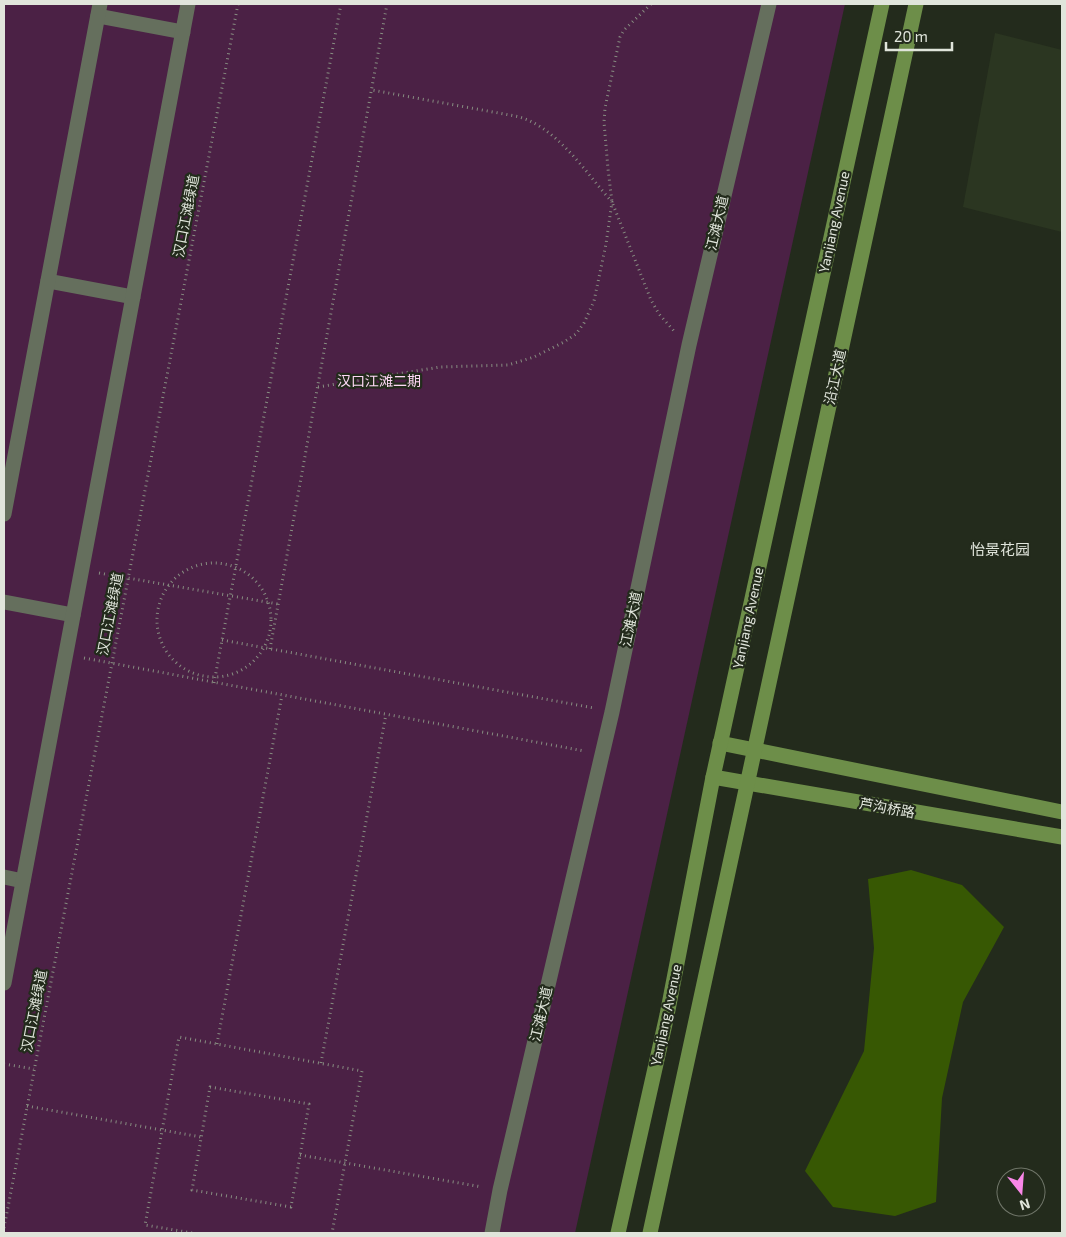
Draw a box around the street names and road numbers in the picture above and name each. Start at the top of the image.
street label: Yanjiang Avenue [814,170,853,274]
street label: 汉口江滩绿道 [169,173,202,259]
street label: 江滩大道 [702,194,731,252]
street label: 沿江大道 [820,348,849,406]
street label: Yanjiang Avenue [728,566,767,670]
street label: 汉口江滩绿道 [93,571,126,657]
street label: 江滩大道 [616,590,645,648]
street label: 芦沟桥路 [858,794,916,821]
street label: Yanjiang Avenue [646,963,685,1067]
street label: 汉口江滩绿道 [17,968,50,1054]
street label: 江滩大道 [526,985,555,1043]

